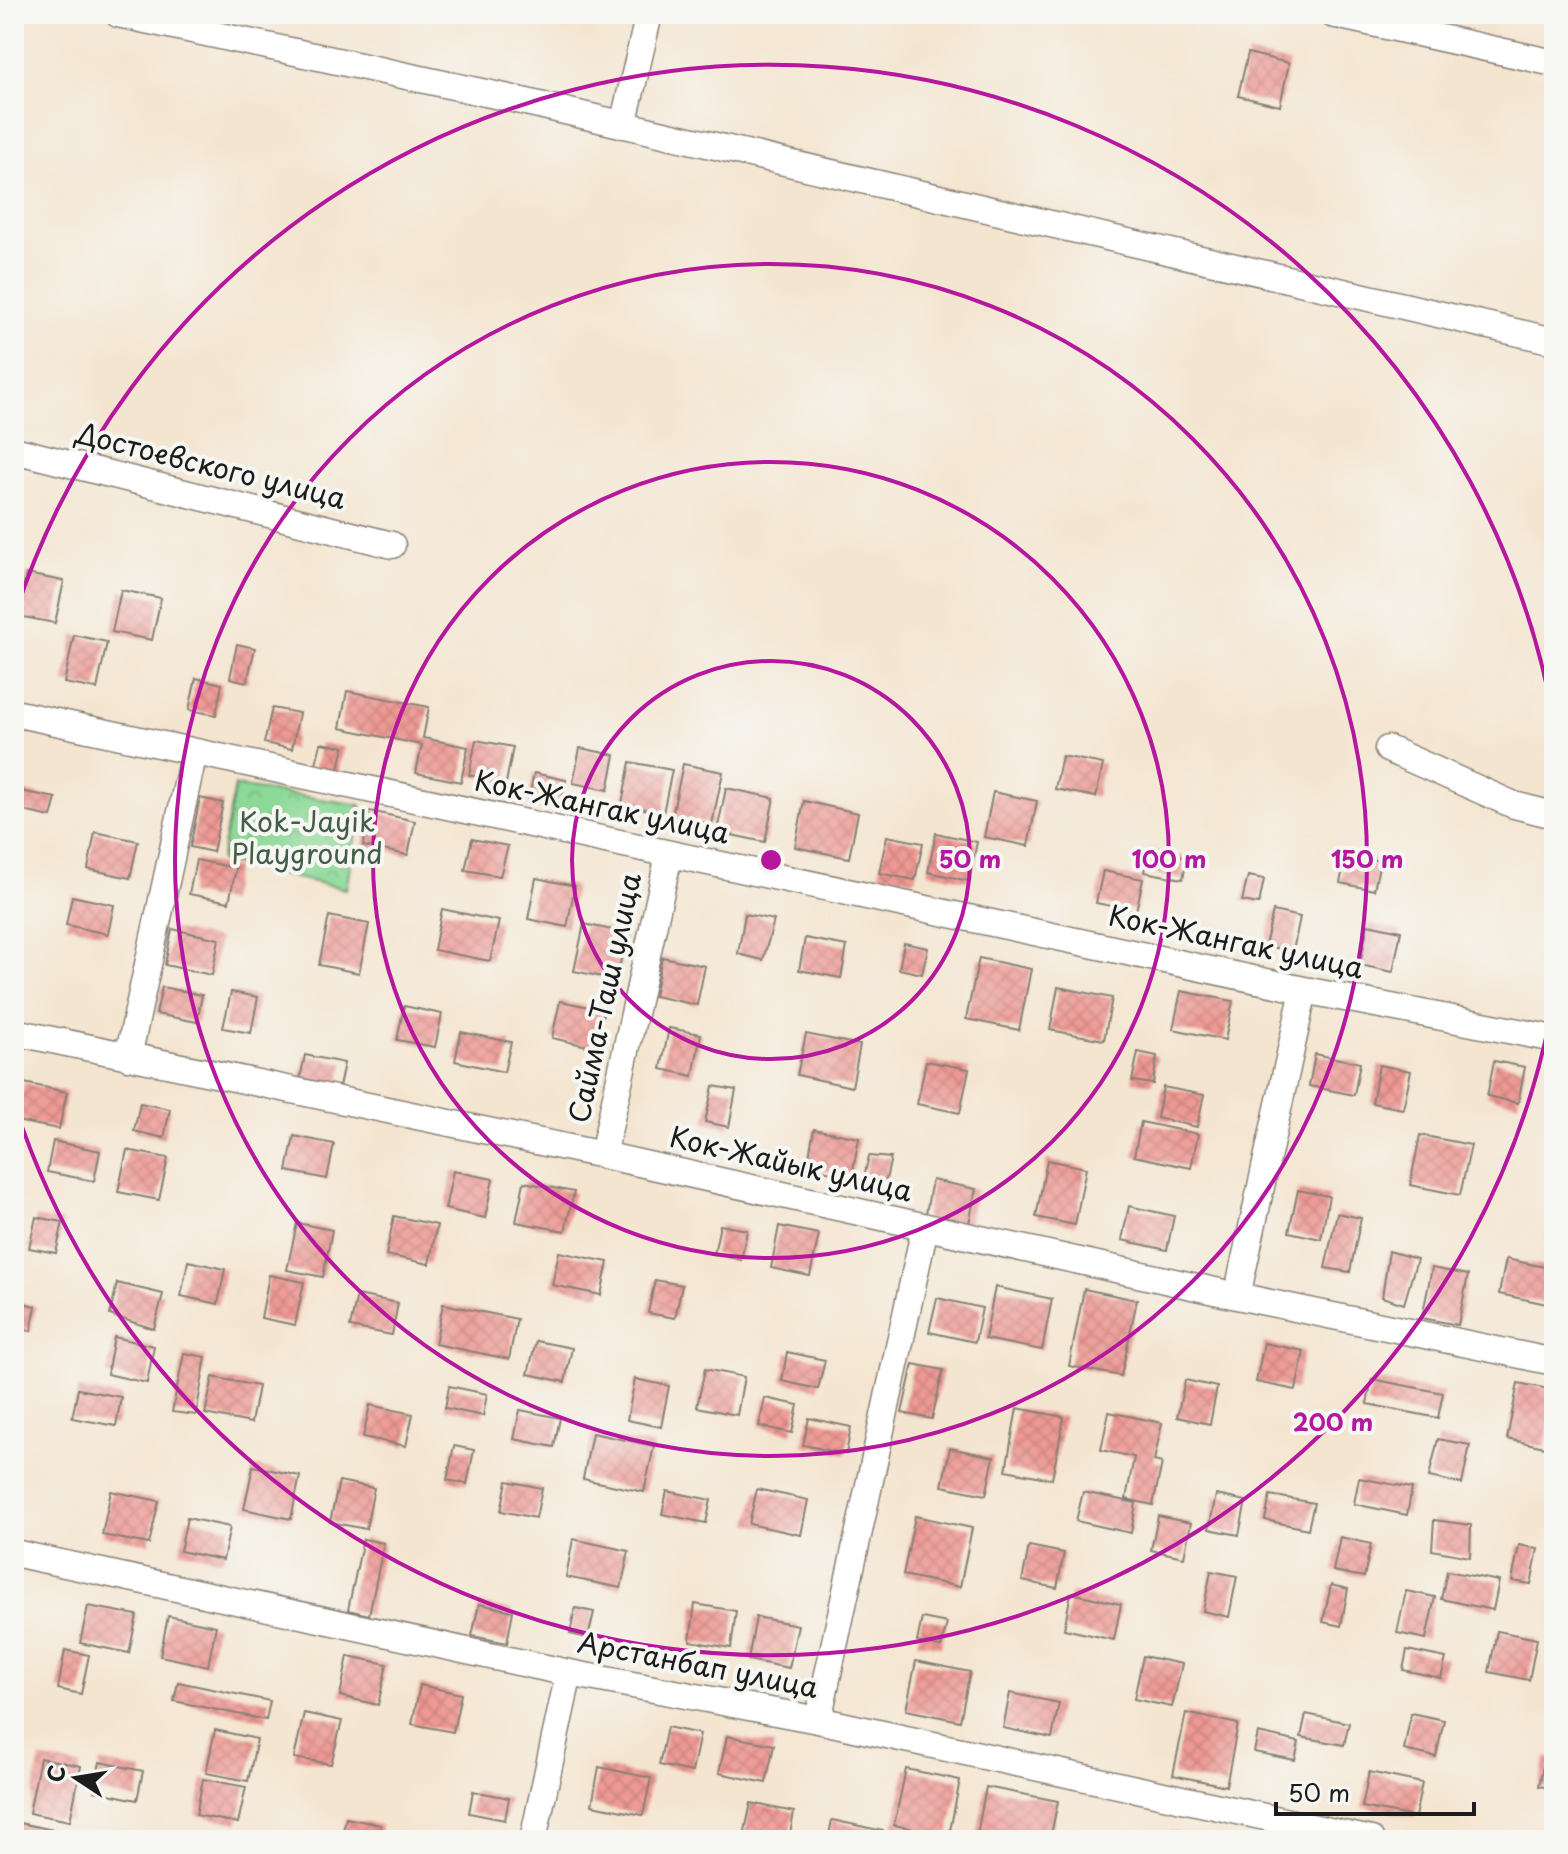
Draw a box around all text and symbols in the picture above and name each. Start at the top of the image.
street label: Достоевского улица [71,410,351,519]
street label: Кок-Жангак улица [471,758,734,854]
park label: Kok-Jayik Playground [231,799,383,874]
text: 50 m [939,840,1001,876]
text: 100 m [1132,840,1206,876]
text: 150 m [1331,840,1403,876]
centre of rings [757,846,785,874]
street label: Сайма-Таш улица [556,868,651,1127]
street label: Кок-Жангак улица [1105,893,1368,989]
street label: Кок-Жайык улица [666,1114,917,1211]
text: 200 m [1293,1403,1373,1439]
street label: Арстанбап улица [574,1619,823,1708]
north arrow [36,1738,116,1818]
text: С [37,1762,73,1785]
scale bar [1276,1766,1474,1816]
text: 50 m [1288,1774,1350,1810]

